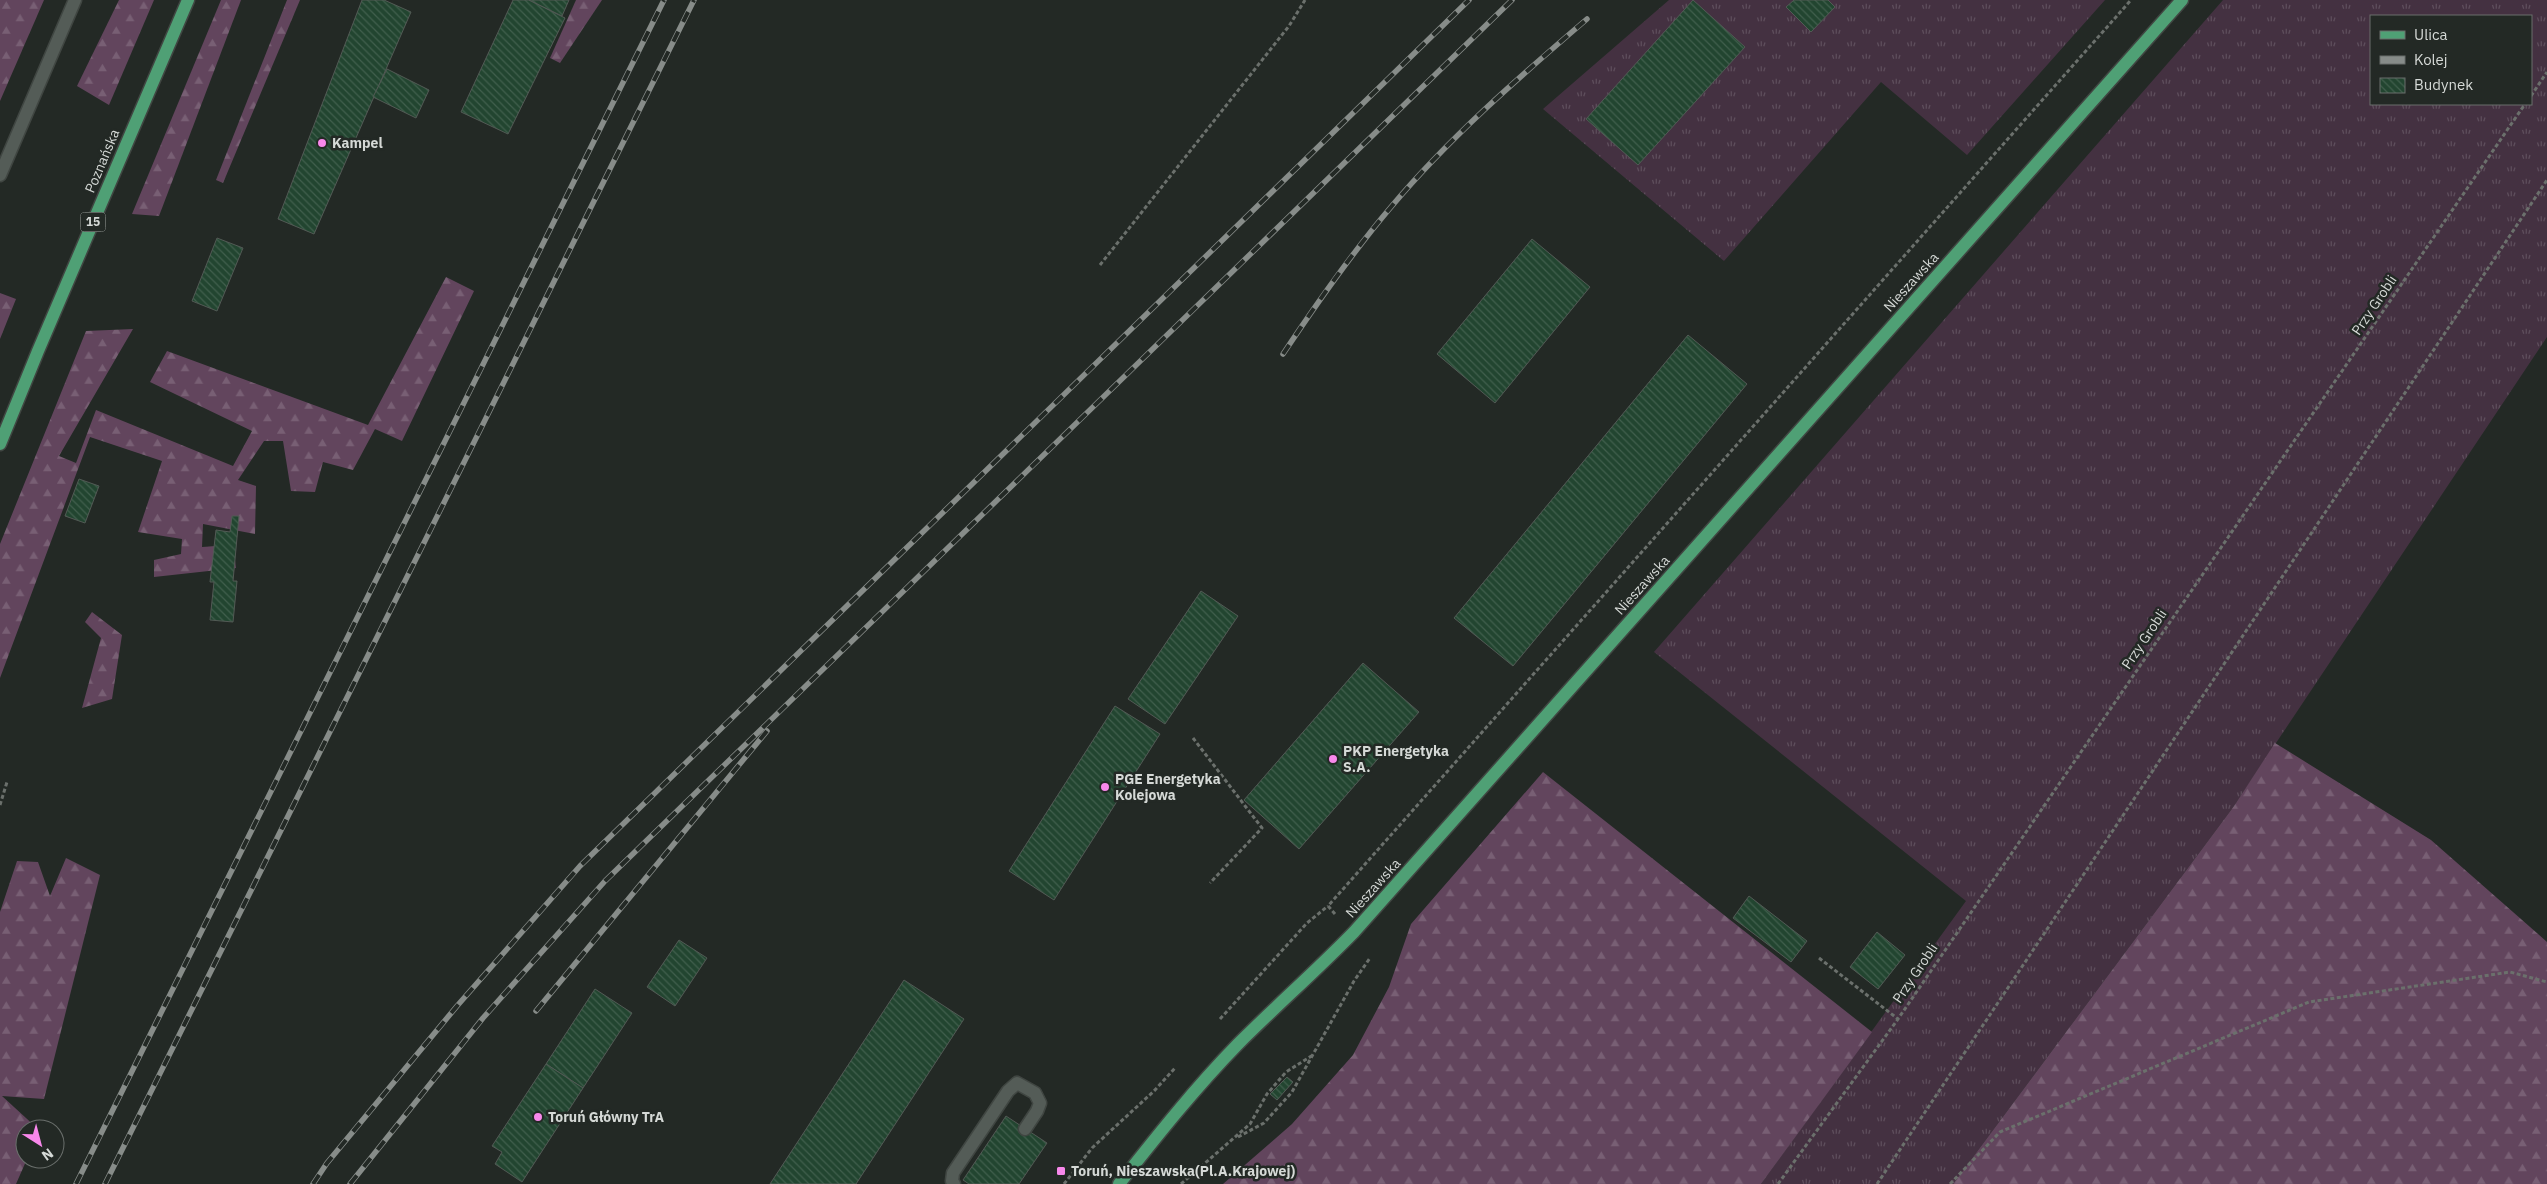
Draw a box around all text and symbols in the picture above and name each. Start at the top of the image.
legend [2370,15,2532,105]
text: Ulica [2414,25,2448,44]
text: Kolej [2414,50,2448,69]
text: Budynek [2414,75,2473,94]
street label: Poznańska [81,126,124,196]
place label: Kampel [332,134,383,152]
marker: Kampel [316,137,328,149]
road number: 15 [80,212,106,232]
street label: Nieszawska [1880,248,1943,316]
street label: Przy Grobli [2347,272,2401,338]
street label: Nieszawska [1611,551,1674,619]
street label: Przy Grobli [2117,606,2171,672]
place label: PKP Energetyka S.A. [1343,742,1449,776]
marker: PKP Energetyka S.A. [1327,753,1339,765]
place label: PGE Energetyka Kolejowa [1115,770,1221,804]
marker: PGE Energetyka Kolejowa [1099,781,1111,793]
street label: Nieszawska [1342,854,1405,922]
street label: Przy Grobli [1888,940,1942,1006]
place label: Toruń Główny TrA [548,1108,664,1126]
marker: Toruń Główny TrA [532,1111,544,1123]
north arrow [15,1119,65,1169]
text: N [38,1144,57,1165]
place label: Toruń, Nieszawska(Pl.A.Krajowej) [1071,1162,1295,1180]
marker: Toruń, Nieszawska(Pl.A.Krajowej) [1055,1165,1067,1177]

